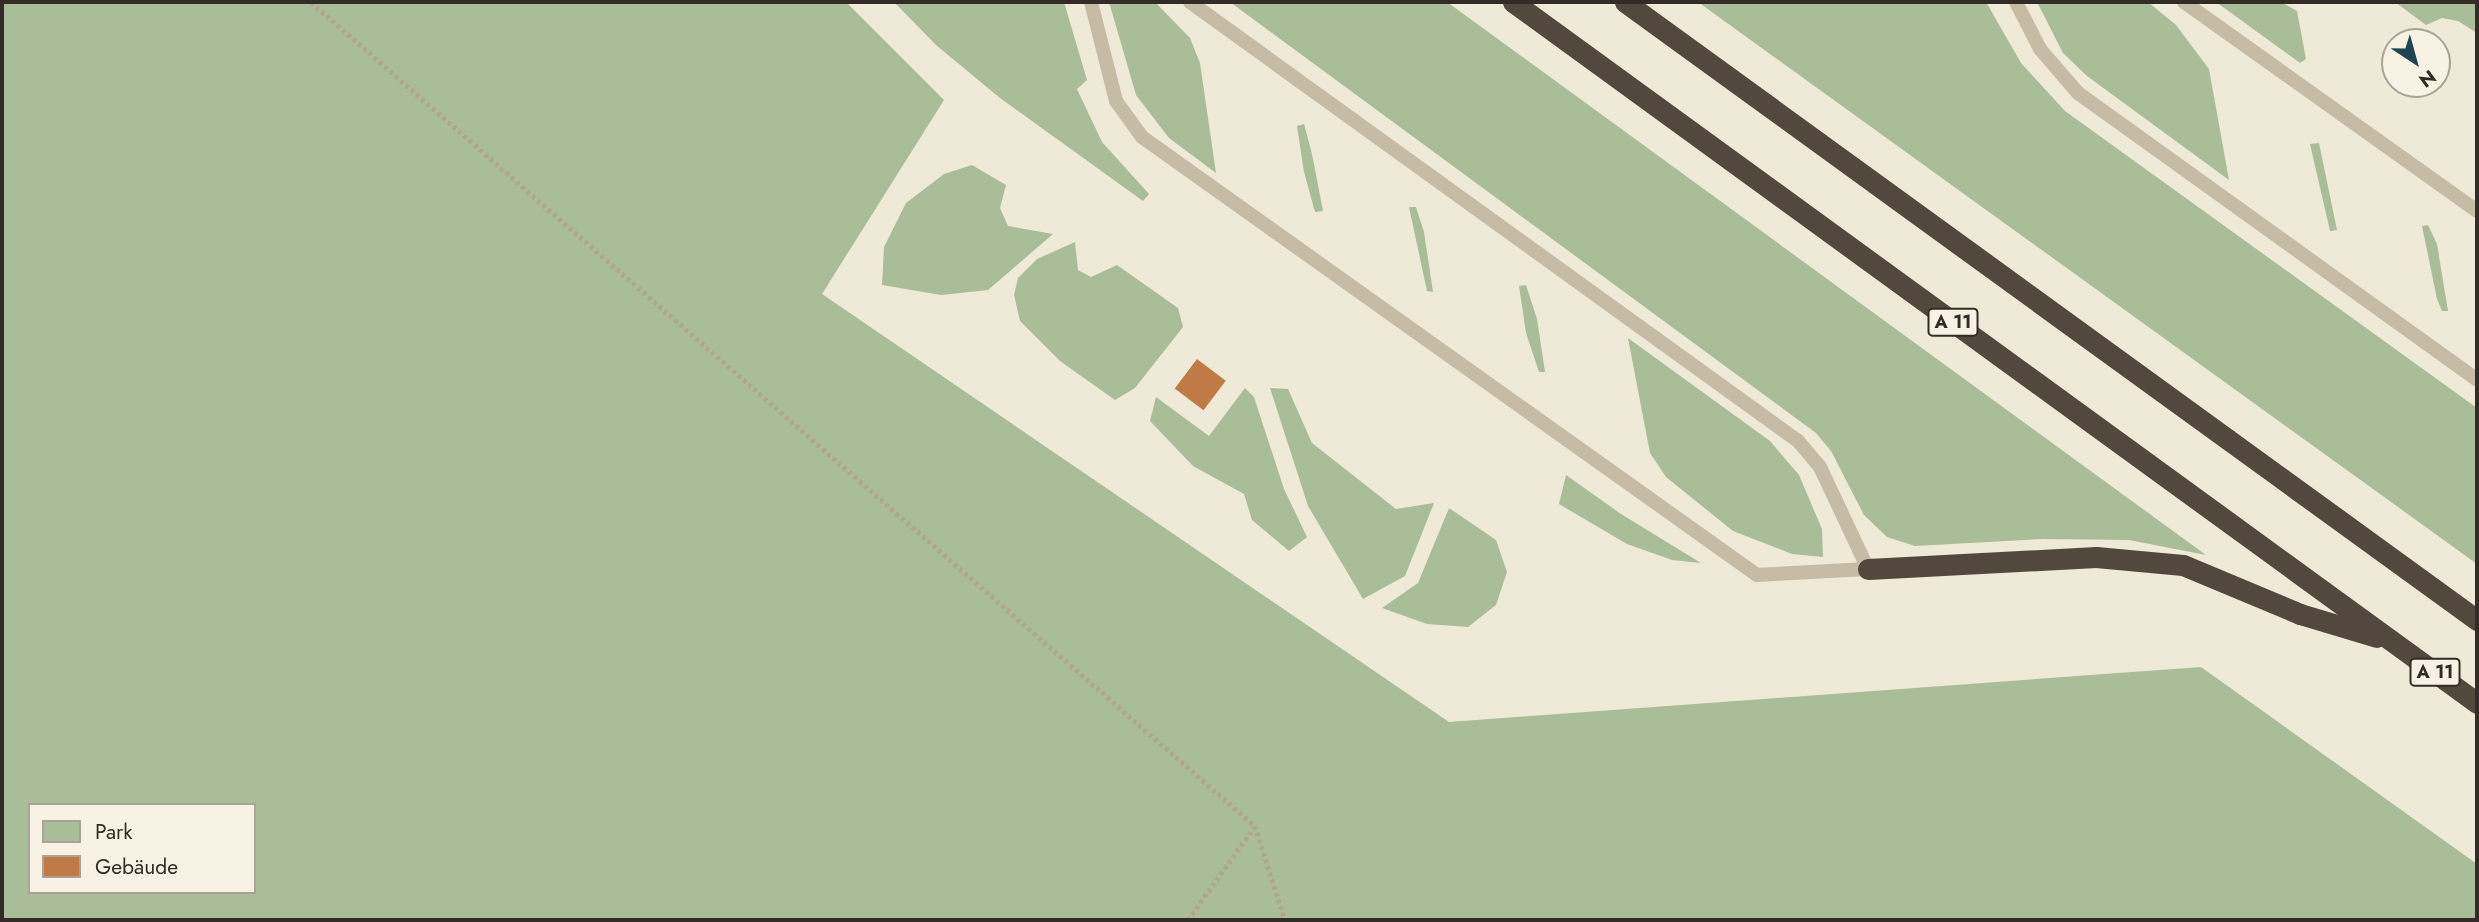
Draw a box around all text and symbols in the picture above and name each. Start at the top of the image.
north arrow [2381,28,2451,98]
text: N [2413,63,2442,94]
road number: A 11 [1927,308,1979,336]
road number: A 11 [2409,658,2461,686]
legend [28,803,256,894]
text: Park [95,817,132,847]
text: Gebäude [95,852,178,882]

